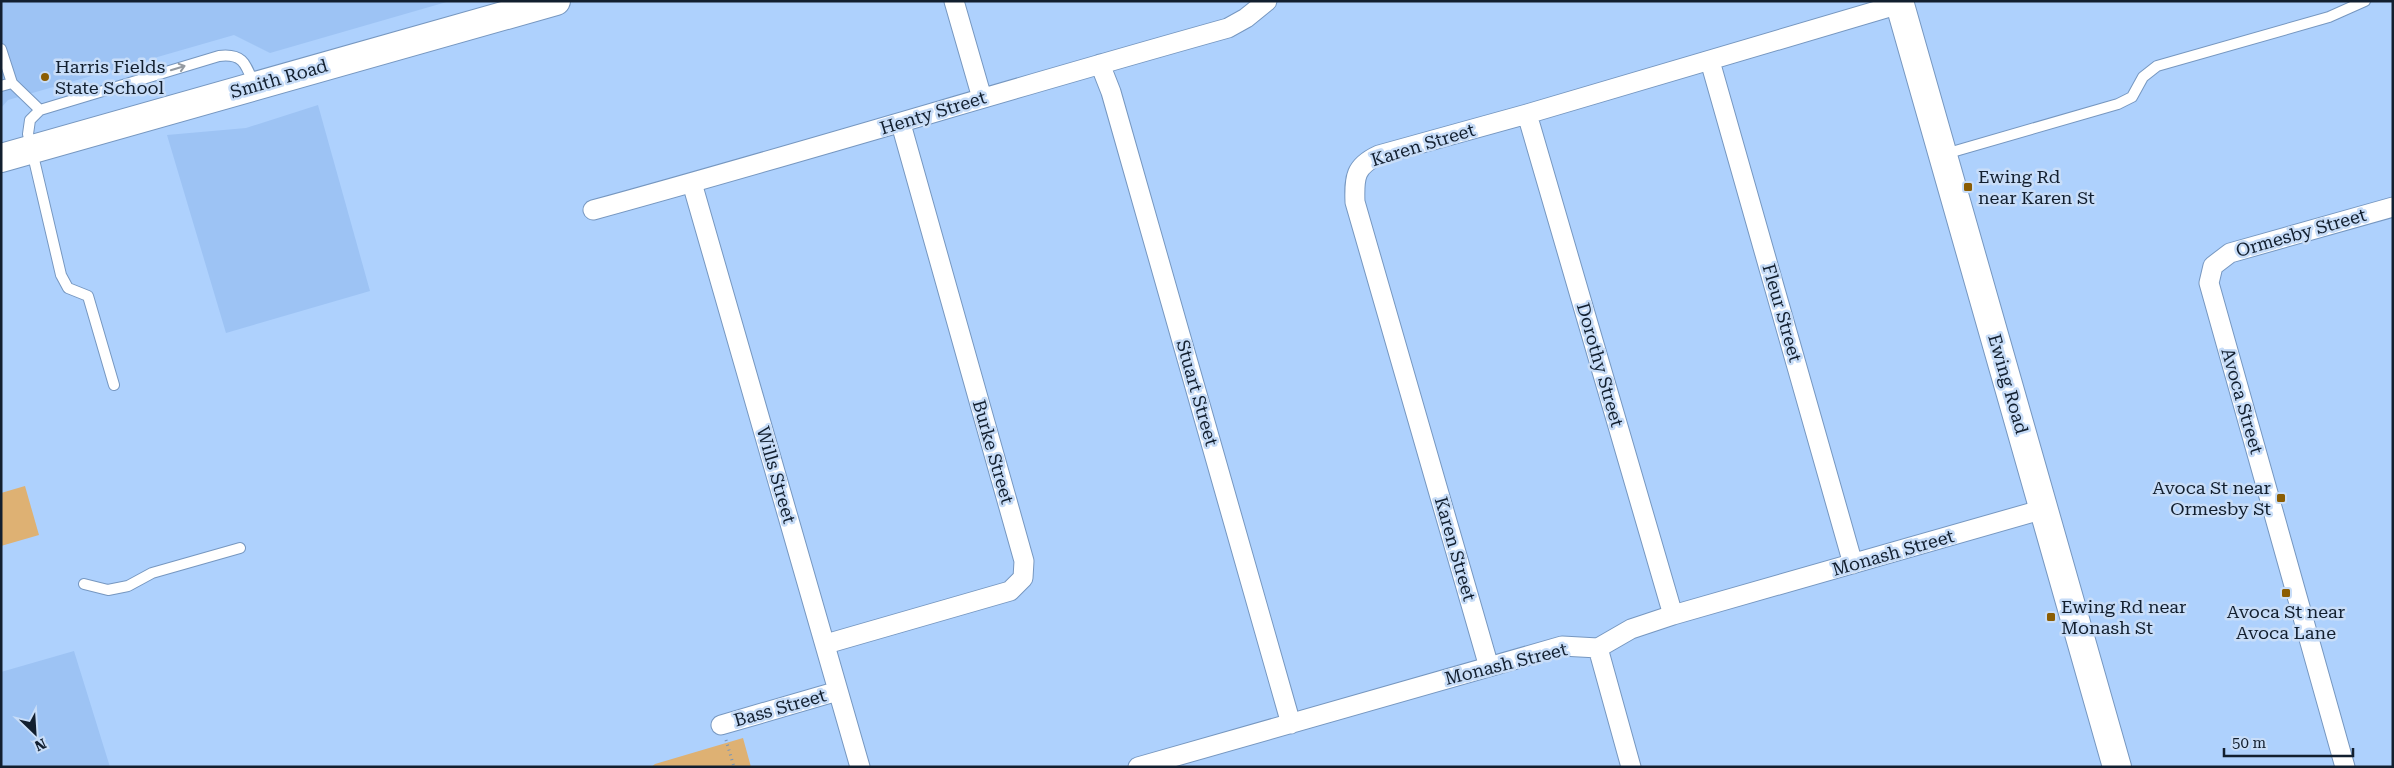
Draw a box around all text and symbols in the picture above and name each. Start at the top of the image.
street label: Smith Road [228,54,330,102]
place label: Harris Fields State School [55,56,165,98]
one-way arrow [170,63,186,73]
marker: Harris Fields State School [39,71,51,83]
street label: Henty Street [877,86,989,139]
street label: Karen Street [1368,119,1478,170]
place label: Ewing Rd near Karen St [1978,166,2095,208]
marker: Ewing Rd near Karen St [1962,181,1974,193]
street label: Ormesby Street [2233,204,2369,261]
street label: Fleur Street [1758,261,1807,365]
street label: Dorothy Street [1573,300,1628,430]
street label: Ewing Road [1984,332,2033,437]
street label: Stuart Street [1172,337,1223,449]
street label: Avoca Street [2217,346,2268,456]
street label: Burke Street [969,397,1018,507]
street label: Wills Street [753,424,800,526]
place label: Avoca St near Ormesby St [2153,477,2271,519]
marker: Avoca St near Ormesby St [2275,492,2287,504]
street label: Karen Street [1431,494,1480,604]
street label: Monash Street [1830,525,1956,580]
marker: Avoca St near Avoca Lane [2280,587,2292,599]
place label: Ewing Rd near Monash St [2061,596,2186,638]
place label: Avoca St near Avoca Lane [2227,601,2345,643]
marker: Ewing Rd near Monash St [2045,611,2057,623]
street label: Monash Street [1442,638,1570,689]
street label: Bass Street [731,684,829,731]
north arrow [10,708,60,758]
scale bar [2224,726,2353,758]
text: 50 m [2232,734,2267,752]
text: N [32,735,49,754]

